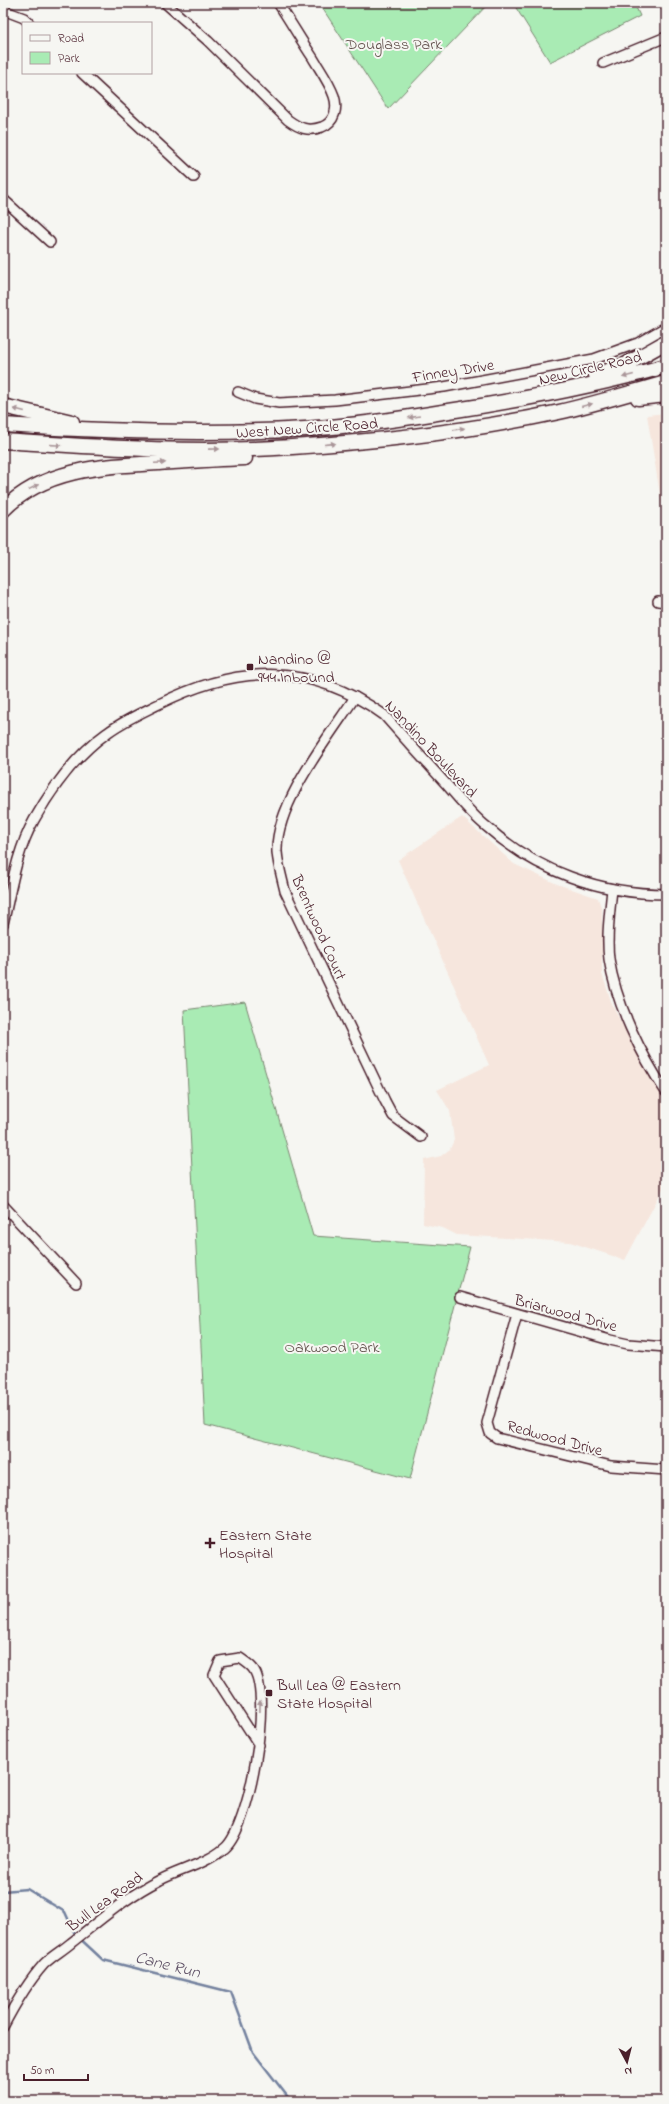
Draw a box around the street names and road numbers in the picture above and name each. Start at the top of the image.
street label: New Circle Road [537,345,644,392]
street label: Finney Drive [410,354,497,390]
street label: West New Circle Road [236,412,379,446]
street label: Nandino Boulevard [379,695,482,804]
street label: Brentwood Court [284,871,352,985]
street label: Briarwood Drive [510,1288,620,1339]
street label: Redwood Drive [504,1415,606,1463]
street label: Bull Lea Road [61,1867,149,1939]

